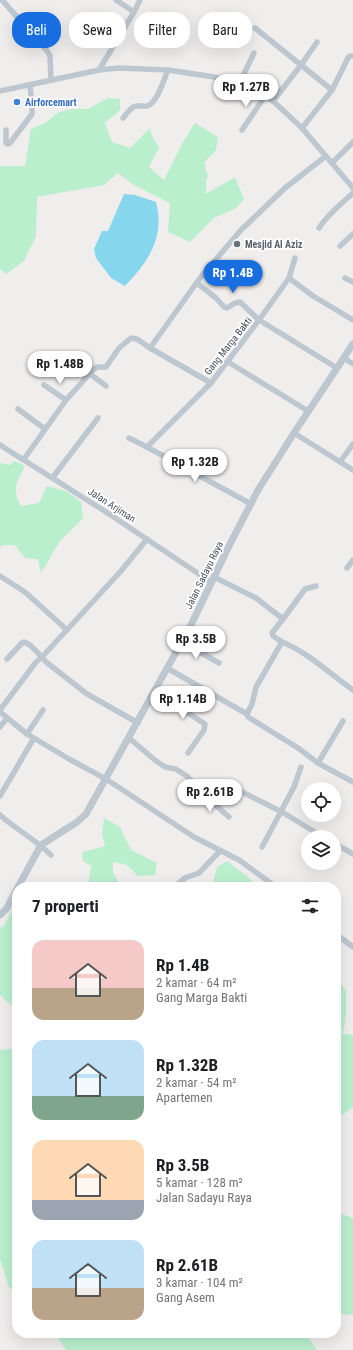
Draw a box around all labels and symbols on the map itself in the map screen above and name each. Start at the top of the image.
pin: Rp 1.27B [205,74,287,108]
marker: Airforcemart [12,97,22,107]
place label: Airforcemart [25,97,77,108]
marker: Mesjid Al Aziz [232,239,242,249]
place label: Mesjid Al Aziz [245,239,303,250]
pin: Rp 1.4B [196,260,270,294]
street label: Gang Marga Bakti [202,315,254,377]
pin: Rp 1.48B [19,351,101,385]
pin: Rp 1.32B [154,449,236,483]
street label: Jalan Arjiman [86,486,138,524]
street label: Jalan Sadayu Raya [183,539,225,611]
pin: Rp 3.5B [159,626,233,660]
pin: Rp 1.14B [142,686,224,720]
pin: Rp 2.61B [169,779,251,813]

